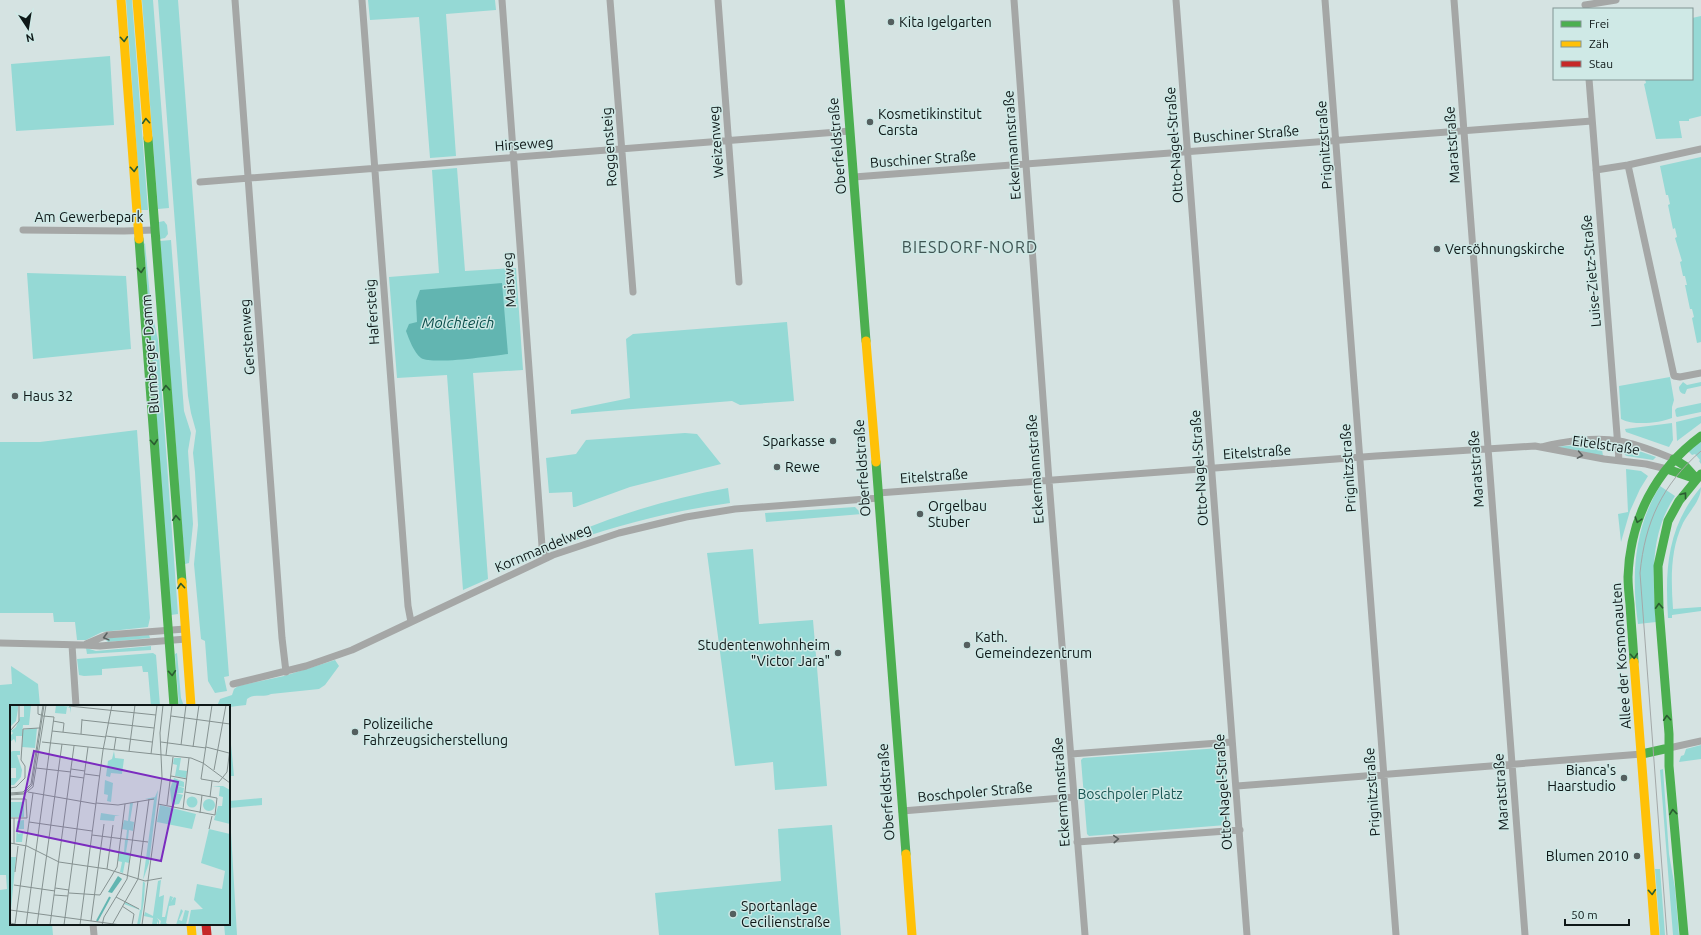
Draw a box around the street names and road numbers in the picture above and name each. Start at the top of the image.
street label: Otto-Nagel-Straße [1162,86,1186,204]
street label: Eckermannstraße [1000,90,1024,200]
street label: Oberfeldstraße [825,97,849,195]
street label: Prignitzstraße [1313,100,1335,190]
street label: Weizenweg [705,105,727,179]
street label: Maratstraße [1441,106,1463,184]
street label: Roggensteig [598,107,620,187]
street label: Buschiner Straße [1192,122,1300,146]
street label: Hirseweg [494,134,554,154]
street label: Buschiner Straße [869,147,977,171]
street label: Am Gewerbepark [35,209,143,225]
street label: Luise-Zietz-Straße [1578,214,1604,328]
street label: Maisweg [499,252,519,308]
street label: Hafersteig [362,278,382,346]
street label: Blumberger Damm [138,294,162,414]
street label: Gerstenweg [236,298,258,376]
street label: Otto-Nagel-Straße [1187,409,1211,527]
street label: Eckermannstraße [1023,414,1047,524]
street label: Oberfeldstraße [851,419,873,517]
street label: Prignitzstraße [1337,423,1359,513]
street label: Maratstraße [1465,430,1487,508]
street label: Eitelstraße [1571,432,1641,458]
street label: Eitelstraße [1222,442,1292,462]
street label: Eitelstraße [899,466,969,486]
street label: Kornmandelweg [492,520,594,576]
street label: Allee der Kosmonauten [1608,582,1634,730]
street label: Otto-Nagel-Straße [1211,733,1235,851]
street label: Eckermannstraße [1049,737,1073,847]
street label: Oberfeldstraße [875,743,897,841]
street label: Prignitzstraße [1361,747,1383,837]
street label: Maratstraße [1490,753,1512,831]
street label: Boschpoler Straße [917,779,1033,805]

